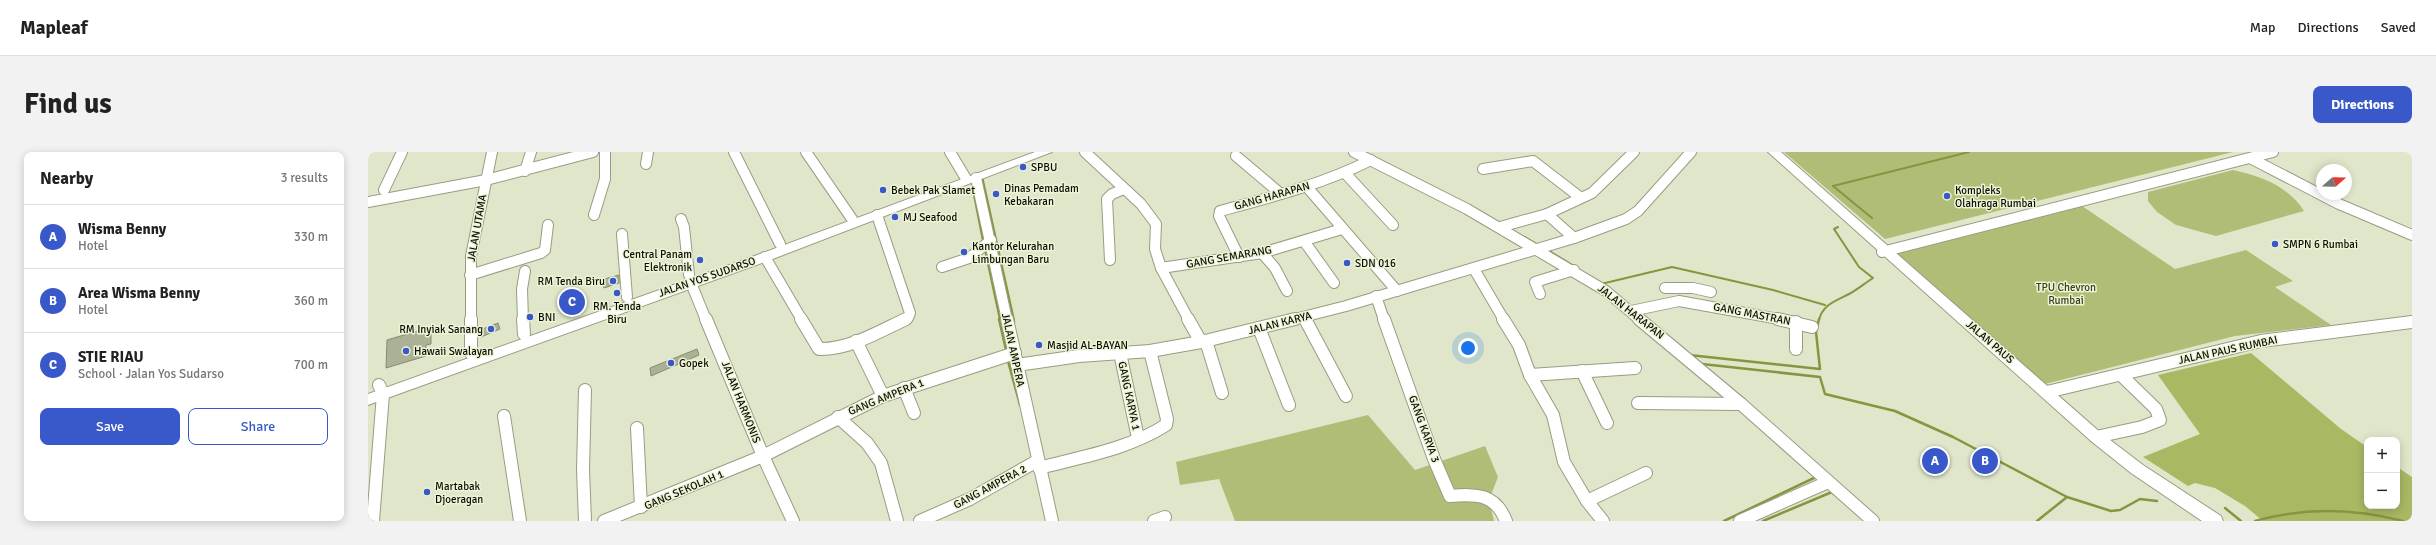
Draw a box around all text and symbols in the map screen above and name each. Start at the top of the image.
text: Mapleaf [20,16,88,40]
text: Map [2250,19,2276,36]
text: Directions [2298,19,2359,36]
text: Saved [2381,19,2416,36]
button: Directions [2313,86,2412,123]
text: Find us [24,87,112,121]
place label: SPBU [1031,161,1057,174]
marker: SPBU [1018,162,1028,172]
north arrow [2316,164,2352,200]
text: Nearby [40,168,93,189]
text: 3 results [280,170,328,186]
street label: GANG HARAPAN [1233,179,1311,213]
place label: Dinas Pemadam Kebakaran [1004,182,1079,208]
place label: Bebek Pak Slamet [891,184,975,197]
place label: Kompleks Olahraga Rumbai [1955,184,2036,210]
marker: Bebek Pak Slamet [878,185,888,195]
marker: Dinas Pemadam Kebakaran [991,189,1001,199]
marker: Kompleks Olahraga Rumbai [1942,191,1952,201]
street label: JALAN UTAMA [465,193,489,263]
place label: MJ Seafood [903,211,957,224]
marker: MJ Seafood [890,212,900,222]
text: Wisma Benny [78,220,166,238]
text: A [49,229,57,245]
text: 330 m [294,229,328,245]
text: Hotel [78,238,108,254]
place label: SMPN 6 Rumbai [2283,238,2358,251]
marker: SMPN 6 Rumbai [2270,239,2280,249]
place label: Kantor Kelurahan Limbungan Baru [972,240,1054,266]
street label: GANG SEMARANG [1185,243,1273,271]
marker: Kantor Kelurahan Limbungan Baru [959,247,969,257]
place label: Central Panam Elektronik [623,248,692,274]
street label: JALAN YOS SUDARSO [657,254,757,300]
marker: Central Panam Elektronik [695,255,705,265]
place label: SDN 016 [1355,257,1396,270]
marker: SDN 016 [1342,258,1352,268]
place label: RM Tenda Biru [538,275,605,288]
marker: RM Tenda Biru [608,276,618,286]
park label: TPU Chevron Rumbai [2036,281,2096,307]
street label: JALAN HARAPAN [1595,282,1667,342]
text: Area Wisma Benny [78,284,200,302]
pin: C [559,287,585,317]
marker: RM. Tenda Biru [612,288,622,298]
text: B [49,293,57,309]
text: 360 m [294,293,328,309]
place label: RM. Tenda Biru [593,300,642,326]
street label: GANG MASTRAN [1712,300,1792,328]
text: Hotel [78,302,108,318]
street label: JALAN KARYA [1247,309,1313,337]
place label: BNI [538,311,555,324]
marker: BNI [525,312,535,322]
street label: JALAN AMPERA [999,312,1027,388]
street label: JALAN PAUS [1963,318,2017,366]
place label: RM Inyiak Sanang [399,323,483,336]
marker: RM Inyiak Sanang [486,324,496,334]
street label: JALAN PAUS RUMBAI [2177,333,2279,367]
your location [1458,338,1478,358]
place label: Masjid AL-BAYAN [1047,339,1128,352]
marker: Masjid AL-BAYAN [1034,340,1044,350]
place label: Hawaii Swalayan [414,345,493,358]
marker: Hawaii Swalayan [401,346,411,356]
text: STIE RIAU [78,348,144,366]
text: C [49,357,57,373]
text: 700 m [294,357,328,373]
place label: Gopek [679,357,709,370]
marker: Gopek [666,358,676,368]
street label: JALAN HARMONIS [719,359,763,445]
street label: GANG KARYA 1 [1115,360,1143,432]
text: School · Jalan Yos Sudarso [78,366,224,382]
street label: GANG AMPERA 1 [846,376,926,418]
street label: GANG KARYA 3 [1406,394,1442,464]
button: Save [40,408,180,445]
button: Share [188,408,328,445]
map controls [2364,437,2400,509]
button: + [2364,437,2400,473]
pin: A [1922,446,1948,476]
pin: B [1972,446,1998,476]
street label: GANG AMPERA 2 [951,462,1029,512]
street label: GANG SEKOLAH 1 [642,467,726,513]
button: − [2364,473,2400,509]
place label: Martabak Djoeragan [435,480,483,506]
marker: Martabak Djoeragan [422,487,432,497]

